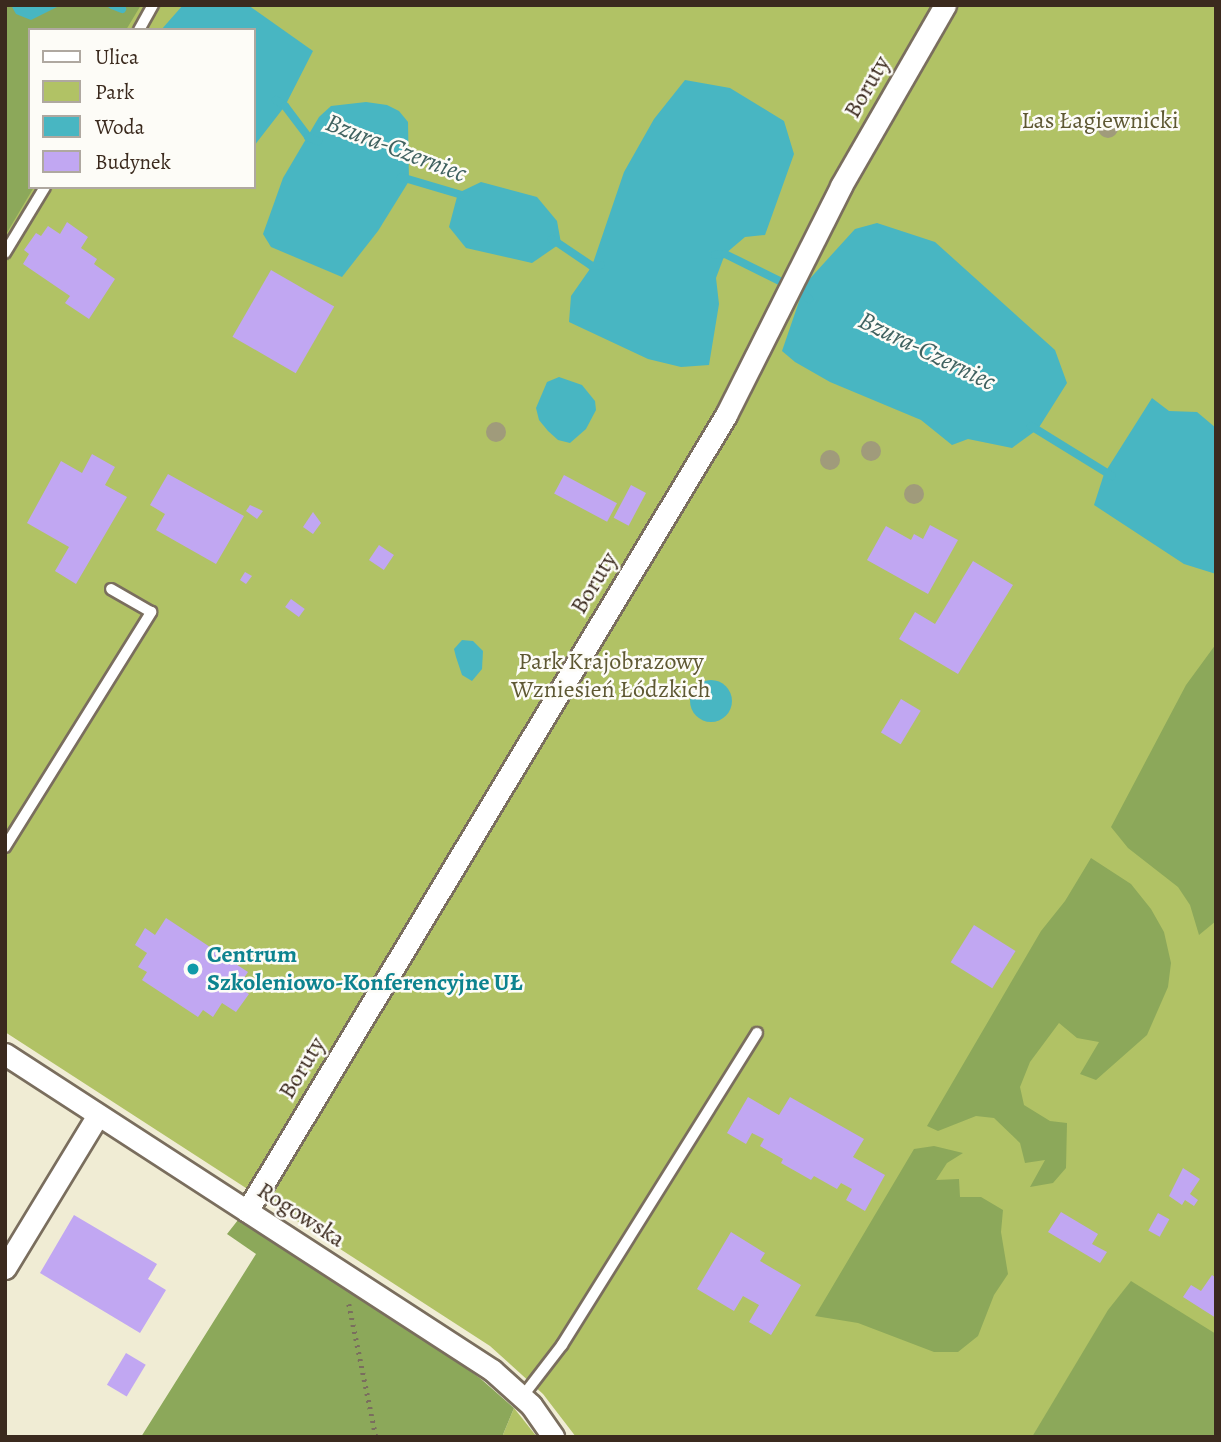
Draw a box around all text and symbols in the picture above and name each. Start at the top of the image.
legend [28,28,256,189]
text: Ulica [95,43,139,71]
street label: Boruty [838,51,896,123]
text: Park [95,78,134,106]
water label: Bzura-Czerniec [321,107,471,189]
park label: Las Łagiewnicki [1021,107,1179,135]
text: Woda [95,113,145,141]
text: Budynek [95,148,171,176]
water label: Bzura-Czerniec [854,304,1000,398]
street label: Boruty [564,547,624,619]
park label: Park Krajobrazowy Wzniesień Łódzkich [511,648,711,704]
place label: Centrum Szkoleniowo-Konferencyjne UŁ [207,941,523,997]
marker: Centrum Szkoleniowo-Konferencyjne UŁ [185,961,201,977]
street label: Boruty [272,1032,332,1104]
street label: Rogowska [252,1176,350,1254]

